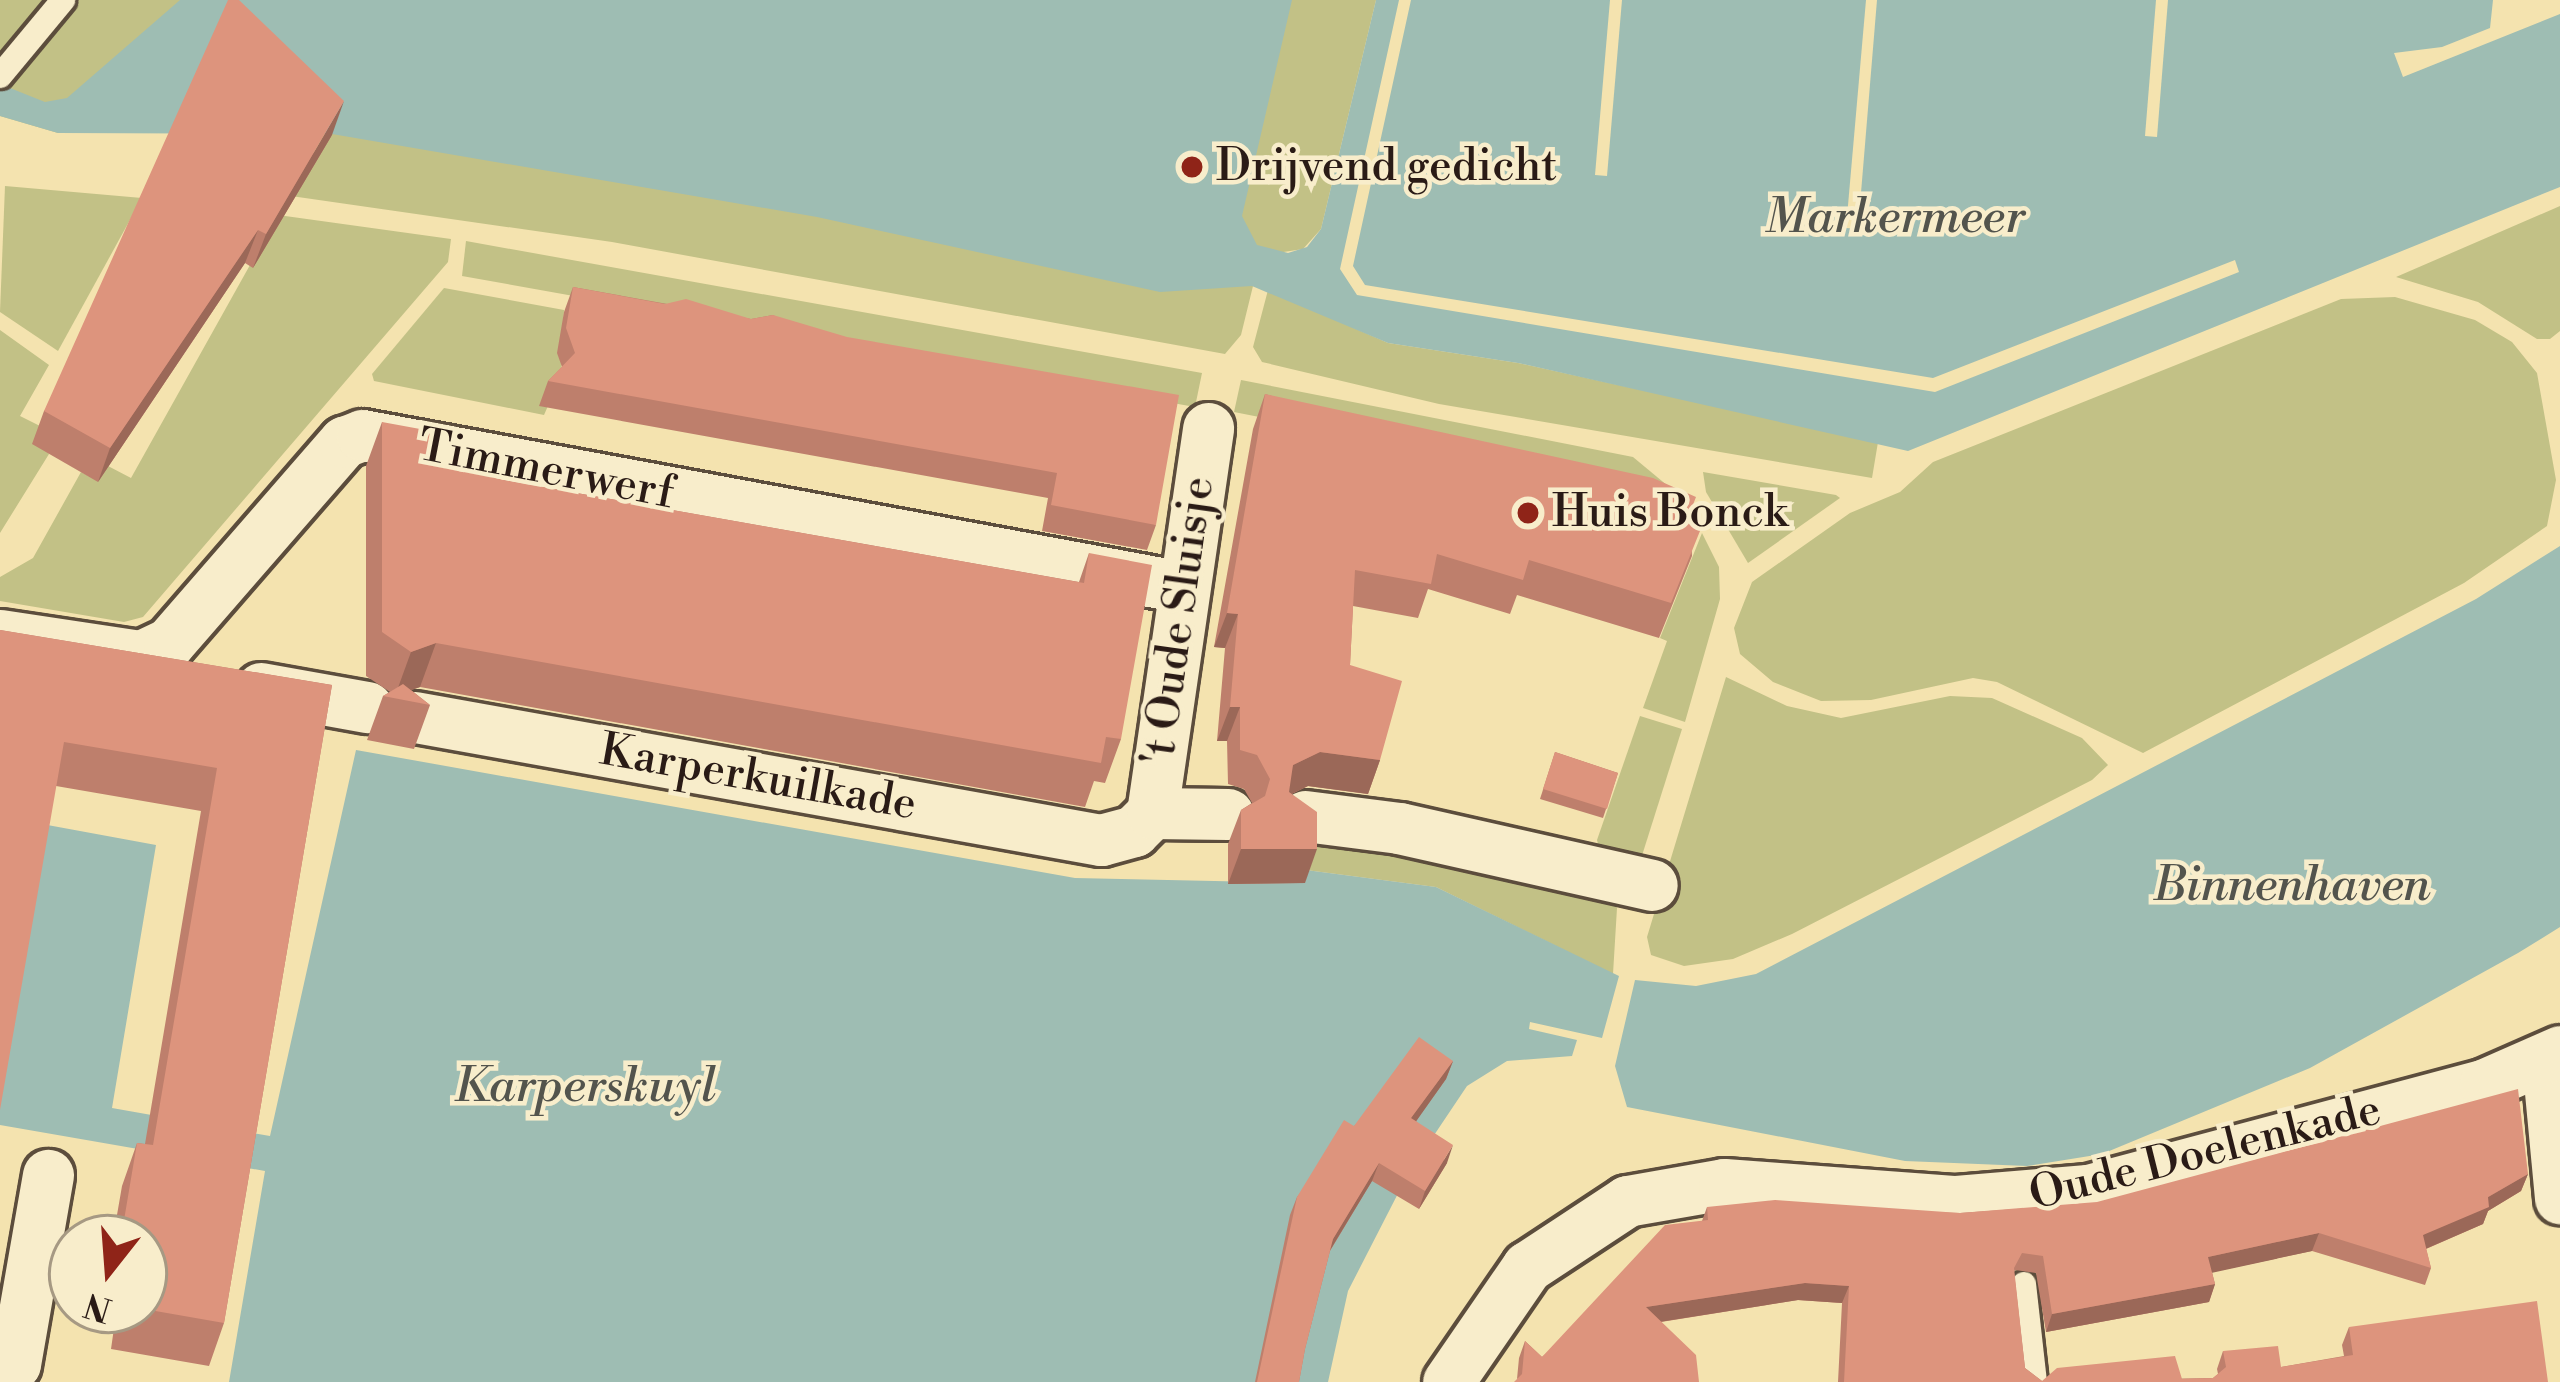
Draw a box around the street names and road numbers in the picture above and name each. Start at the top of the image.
street label: Timmerwerf [414,419,678,521]
street label: 't Oude Sluisje [1132,473,1226,769]
street label: Karperkuilkade [596,724,920,832]
street label: Oude Doelenkade [2024,1083,2386,1223]

